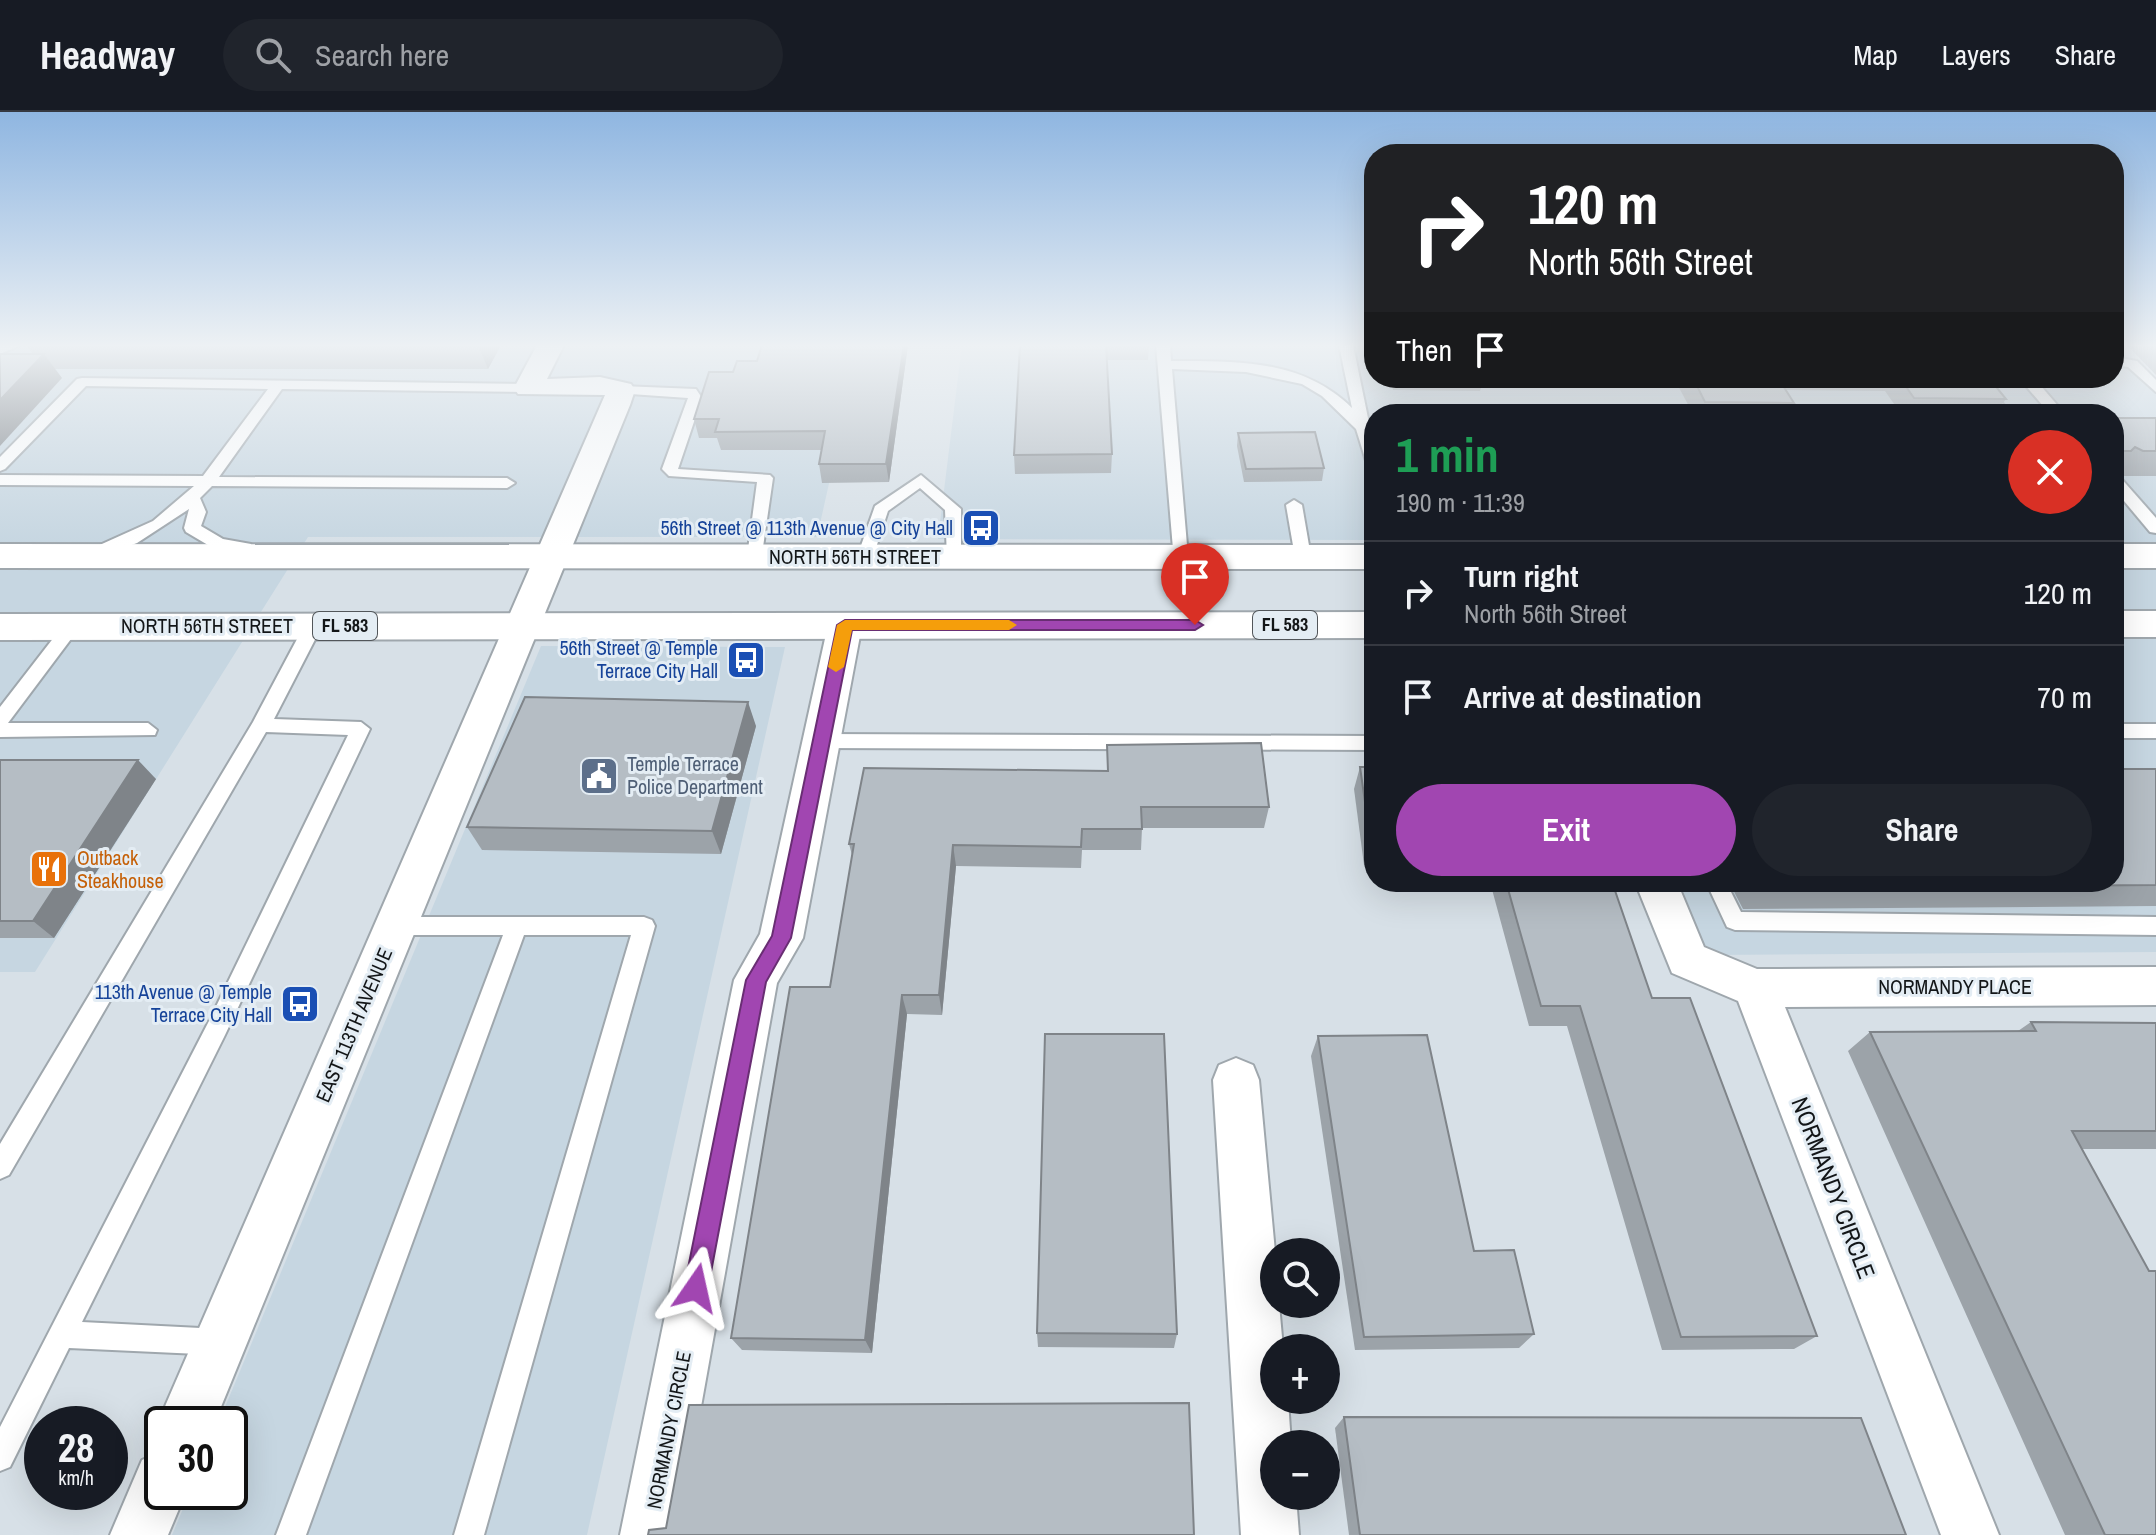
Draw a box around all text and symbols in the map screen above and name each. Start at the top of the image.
search box [223,19,783,91]
text: Headway [40,30,175,81]
icon: search [251,33,295,77]
text: Search here [315,35,449,75]
text: Map [1853,36,1898,74]
text: Layers [1942,36,2011,74]
text: Share [2055,36,2116,74]
text: 120 m [1528,166,1658,241]
icon: right [1396,176,1500,280]
text: North 56th Street [1528,238,1753,286]
icon: arrive [1468,328,1512,372]
text: Then [1396,330,1452,370]
text: 1 min [1396,422,1499,487]
button: close [2008,430,2092,514]
text: 190 m · 11:39 [1396,485,1525,520]
bus stop icon: 56th Street @ 113th Avenue @ City Hall [960,507,1002,549]
place label: 56th Street @ 113th Avenue @ City Hall [660,514,953,541]
street label: NORTH 56TH STREET [769,543,941,570]
pin [1161,543,1229,625]
icon: arrive [1173,555,1217,599]
text: Turn right [1464,556,1578,596]
icon: right [1396,571,1440,615]
text: 120 m [2024,573,2092,613]
text: North 56th Street [1464,596,1626,631]
road number: FL 583 [1253,611,1317,639]
street label: NORTH 56TH STREET [121,612,293,639]
road number: FL 583 [313,612,377,640]
place label: 56th Street @ Temple Terrace City Hall [559,634,718,684]
bus stop icon: 56th Street @ Temple Terrace City Hall [725,639,767,681]
icon: arrive [1396,675,1440,719]
text: Arrive at destination [1464,677,1702,717]
text: 70 m [2037,677,2092,717]
place label: Temple Terrace Police Department [627,750,763,800]
public building icon: Temple Terrace Police Department [578,755,620,797]
button: Exit [1396,784,1736,876]
button: Share [1752,784,2092,876]
place label: Outback Steakhouse [77,844,164,894]
restaurant icon: Outback Steakhouse [28,848,70,890]
street label: EAST 113TH AVENUE [309,944,398,1106]
street label: NORMANDY PLACE [1878,973,2032,1000]
place label: 113th Avenue @ Temple Terrace City Hall [95,978,272,1028]
bus stop icon: 113th Avenue @ Temple Terrace City Hall [279,983,321,1025]
street label: NORMANDY CIRCLE [1785,1092,1883,1283]
map controls [1260,1238,1340,1510]
button: search [1260,1238,1340,1318]
position arrow [654,1246,738,1330]
button: + [1260,1334,1340,1414]
street label: NORMANDY CIRCLE [640,1349,697,1511]
speed limit sign: 30 [144,1406,248,1510]
text: 28 [58,1421,94,1474]
button: − [1260,1430,1340,1510]
text: km/h [58,1464,94,1491]

